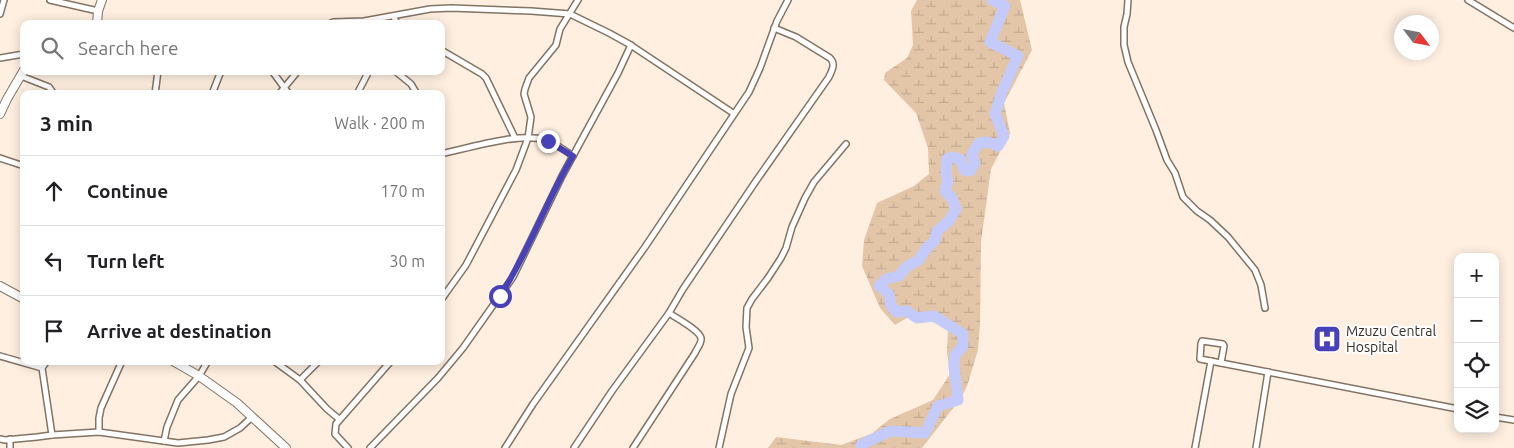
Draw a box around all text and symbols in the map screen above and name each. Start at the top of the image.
north arrow [1394,15,1439,60]
search box [20,20,445,75]
icon: search [38,34,66,62]
text: Search here [78,37,178,59]
text: 3 min [40,111,93,135]
text: Walk · 200 m [334,114,425,132]
route end [537,130,560,153]
icon: ahead [40,177,68,205]
text: Continue [87,180,168,202]
text: 170 m [380,182,425,200]
icon: left [40,247,68,275]
text: Turn left [87,250,165,272]
text: 30 m [389,252,425,270]
map controls [1454,253,1499,433]
button: + [1454,253,1499,298]
route start [489,285,512,308]
button: − [1454,298,1499,343]
icon: arrive [40,317,68,345]
text: Arrive at destination [87,320,272,342]
place label: Mzuzu Central Hospital [1346,323,1437,355]
hospital icon: Mzuzu Central Hospital [1312,324,1342,354]
button: locate [1454,343,1499,388]
button: layers [1454,388,1499,433]

